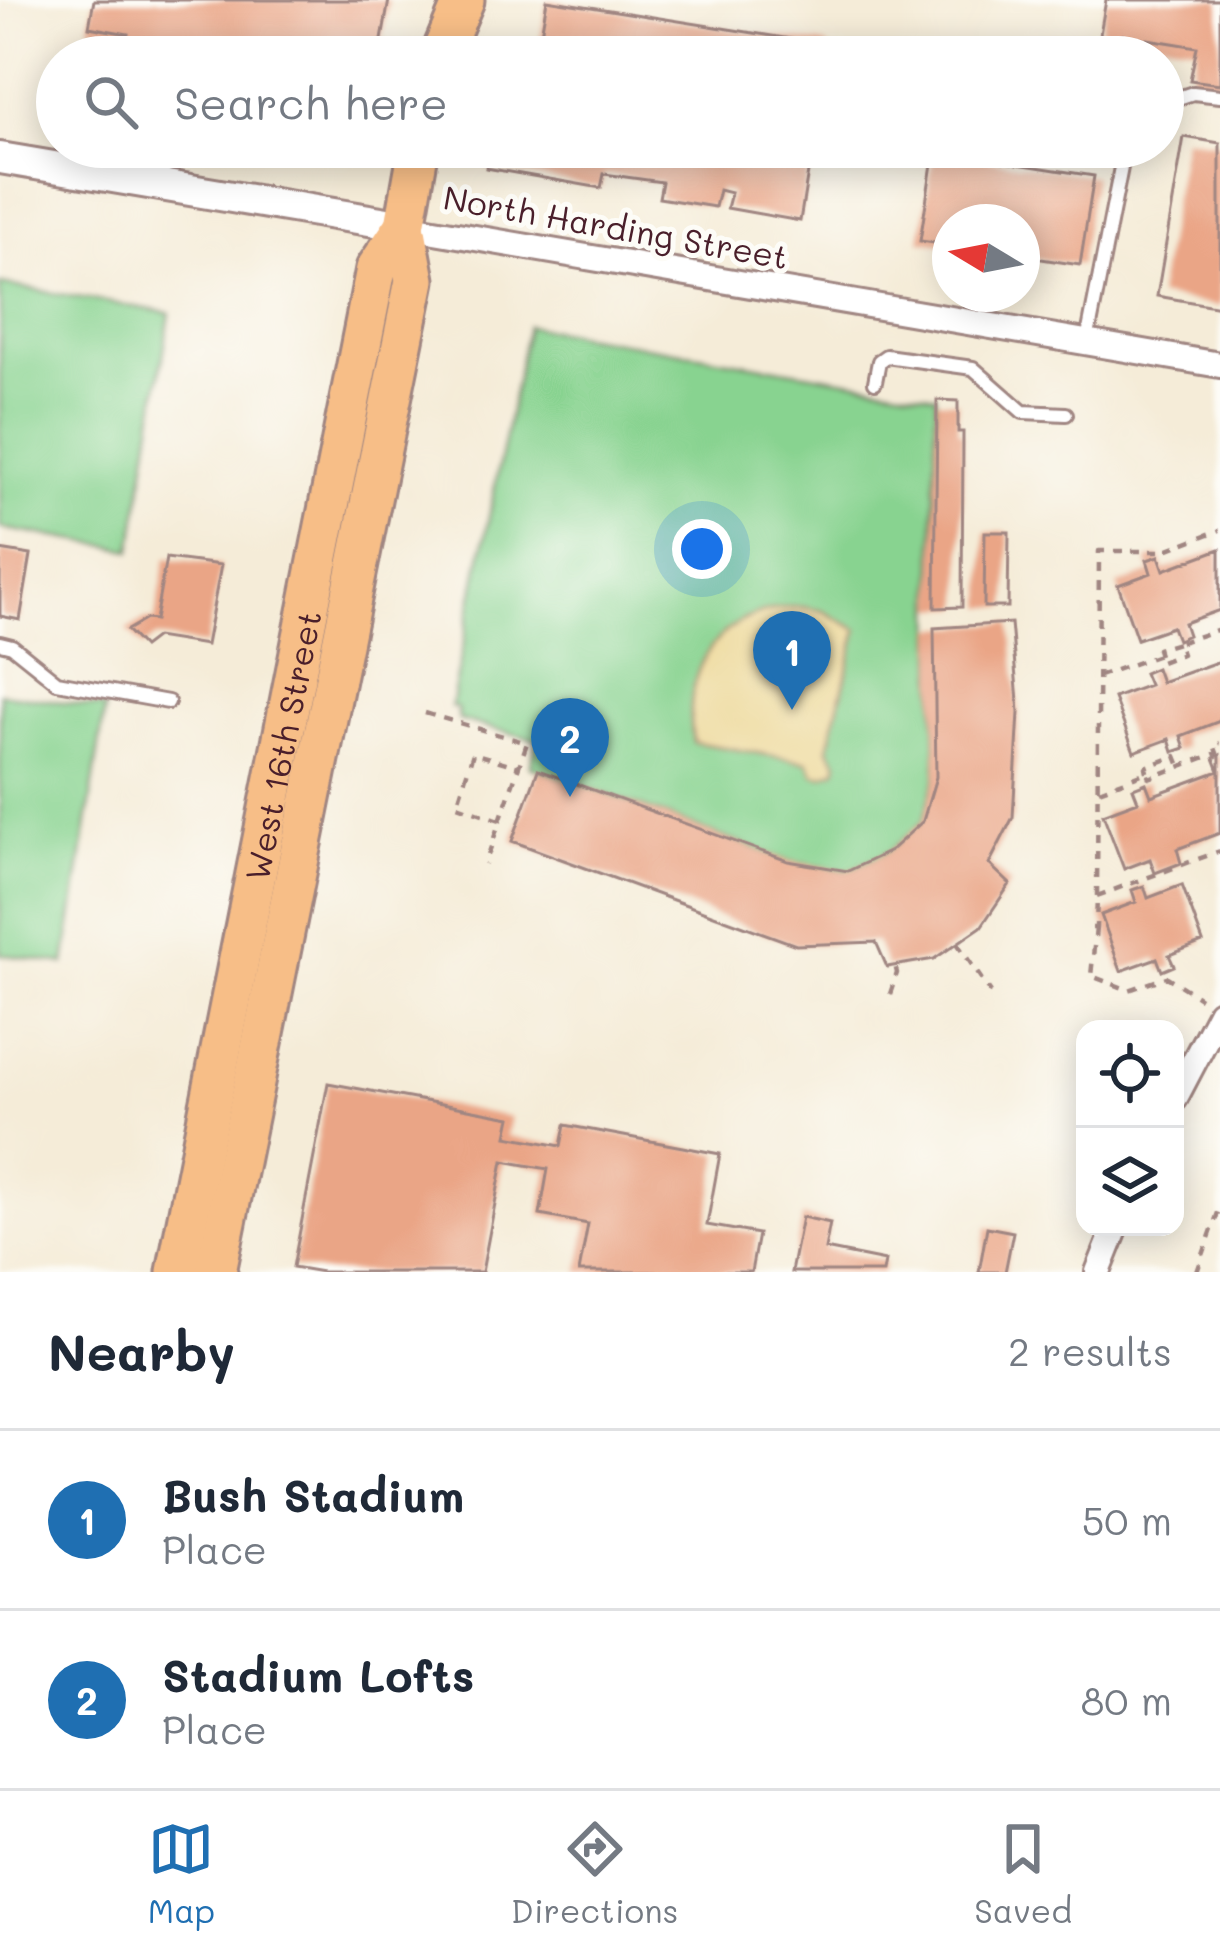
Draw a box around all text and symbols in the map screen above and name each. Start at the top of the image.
search box [36,36,1184,168]
icon: search [78,69,144,135]
text: Search here [174,73,448,131]
street label: North Harding Street [440,175,792,277]
north arrow [932,204,1040,312]
your location [672,519,732,579]
street label: West 16th Street [234,607,329,884]
pin: 1 [753,611,831,710]
pin: 2 [531,698,609,797]
map controls [1076,1020,1184,1236]
button: locate [1076,1020,1184,1128]
button: layers [1076,1128,1184,1236]
text: Nearby [48,1317,235,1384]
text: 2 results [1008,1325,1172,1376]
text: Bush Stadium [162,1465,464,1523]
text: 1 [78,1494,96,1545]
text: 50 m [1082,1494,1172,1545]
text: Place [162,1523,267,1574]
text: Stadium Lofts [162,1645,475,1703]
text: 2 [76,1674,98,1725]
text: 80 m [1081,1674,1172,1725]
text: Place [162,1703,267,1754]
tab: Map [148,1816,215,1931]
tab: Directions [511,1816,678,1931]
tab: Saved [974,1816,1072,1931]

